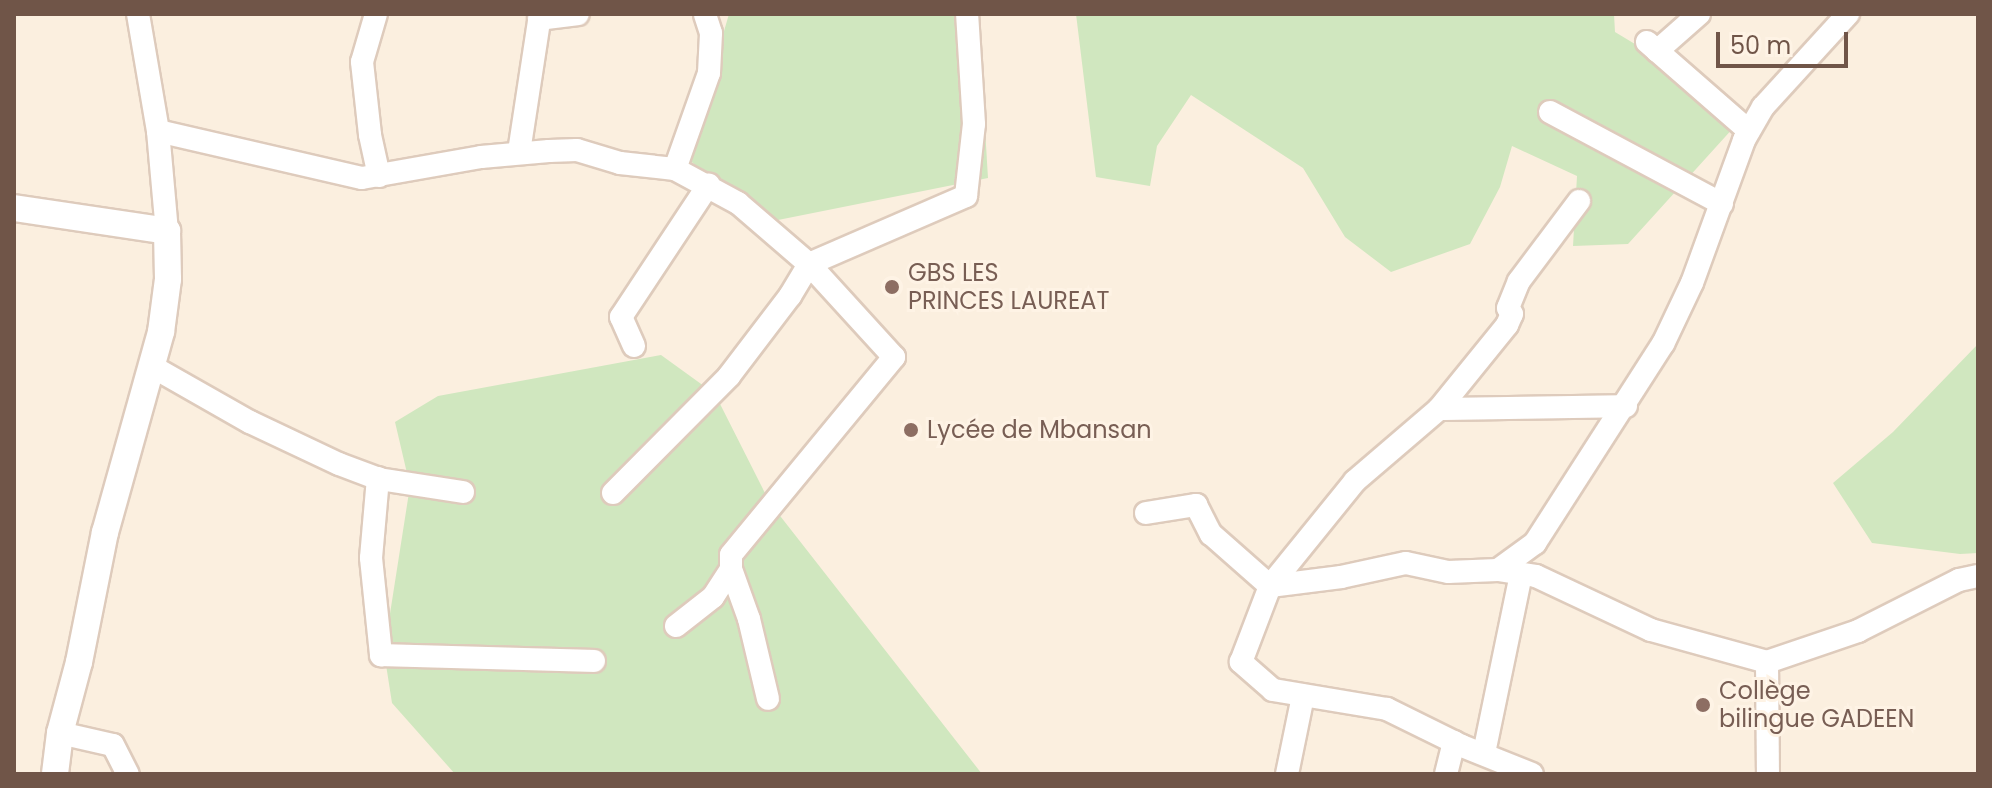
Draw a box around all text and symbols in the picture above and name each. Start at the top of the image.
scale bar [1720,16,1852,66]
text: 50 m [1730,29,1791,62]
place label: GBS LES PRINCES LAUREAT [908,259,1109,315]
marker: GBS LES PRINCES LAUREAT [883,278,901,296]
place label: Lycée de Mbansan [927,416,1152,444]
marker: Lycée de Mbansan [902,421,920,439]
place label: Collège bilingue GADEEN [1719,677,1914,733]
marker: Collège bilingue GADEEN [1694,696,1712,714]

